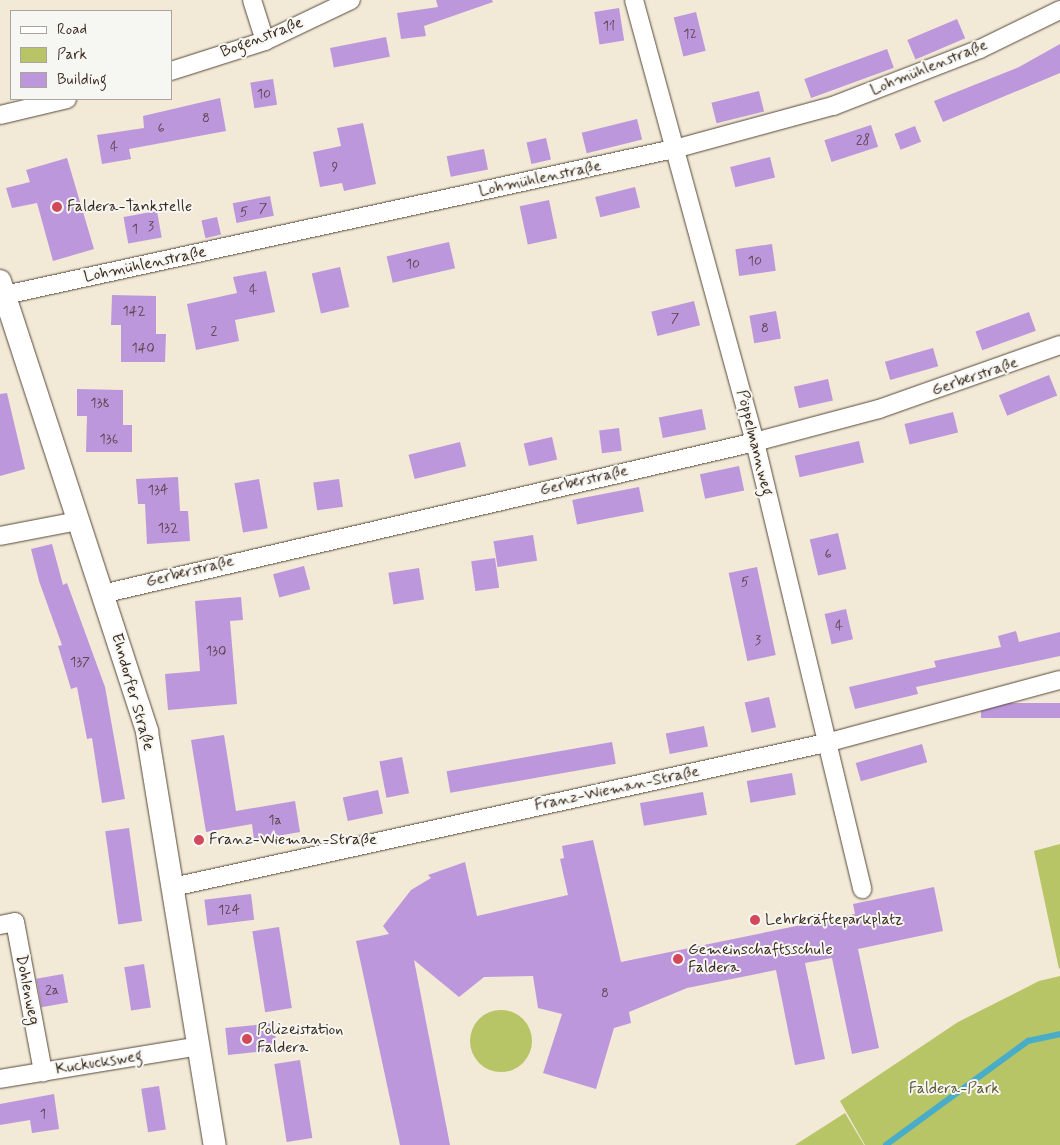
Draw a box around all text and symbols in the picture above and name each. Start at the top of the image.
legend [10,10,172,100]
street label: Bogenstraße [218,13,306,63]
house number: 11 [603,18,615,34]
text: Road [57,20,87,40]
house number: 12 [683,26,697,42]
street label: Lohmühlenstraße [868,36,990,100]
text: Park [57,45,87,65]
text: Building [57,70,107,90]
house number: 10 [257,86,271,102]
house number: 8 [202,110,210,126]
house number: 6 [157,120,165,136]
house number: 28 [856,132,870,148]
house number: 4 [110,139,118,155]
street label: Lohmühlenstraße [477,157,603,201]
house number: 9 [332,159,338,175]
place label: Faldera-Tankstelle [67,197,192,217]
house number: 7 [259,200,267,216]
marker: Faldera-Tankstelle [51,201,63,213]
house number: 5 [240,204,248,220]
house number: 3 [148,218,154,234]
house number: 1 [132,221,138,237]
street label: Lohmühlenstraße [82,243,208,287]
house number: 10 [748,253,762,269]
house number: 10 [406,256,420,272]
house number: 4 [249,282,257,298]
house number: 142 [122,303,146,319]
house number: 7 [671,310,679,326]
house number: 8 [761,320,769,336]
house number: 2 [211,323,217,339]
house number: 140 [131,340,155,356]
street label: Gerberstraße [929,353,1021,401]
street label: Pöppelmannweg [732,388,776,498]
house number: 138 [90,395,110,411]
house number: 136 [100,431,118,447]
street label: Gerberstraße [538,462,630,500]
house number: 134 [148,482,168,498]
house number: 132 [158,520,178,536]
house number: 6 [824,546,832,562]
street label: Gerberstraße [144,552,236,592]
house number: 5 [741,574,749,590]
house number: 4 [835,618,843,634]
street label: Ehndorfer Straße [106,631,158,753]
house number: 3 [755,632,761,648]
house number: 130 [206,643,226,659]
house number: 137 [70,654,90,670]
street label: Franz-Wieman-Straße [533,762,701,816]
house number: 1a [268,812,282,828]
place label: Franz-Wieman-Straße [209,830,377,850]
marker: Franz-Wieman-Straße [193,834,205,846]
house number: 124 [218,902,240,918]
place label: Lehrkräfteparkplatz [765,910,903,930]
marker: Lehrkräfteparkplatz [749,914,761,926]
place label: Gemeinschaftsschule Faldera [688,940,833,978]
street label: Dohlenweg [11,953,43,1027]
marker: Gemeinschaftsschule Faldera [672,953,684,965]
house number: 2a [45,982,59,998]
house number: 8 [601,985,609,1001]
place label: Polizeistation Faldera [257,1020,343,1058]
marker: Polizeistation Faldera [241,1033,253,1045]
street label: Kuckucksweg [54,1047,144,1079]
park label: Faldera-Park [909,1079,999,1099]
house number: 1 [40,1106,46,1122]

